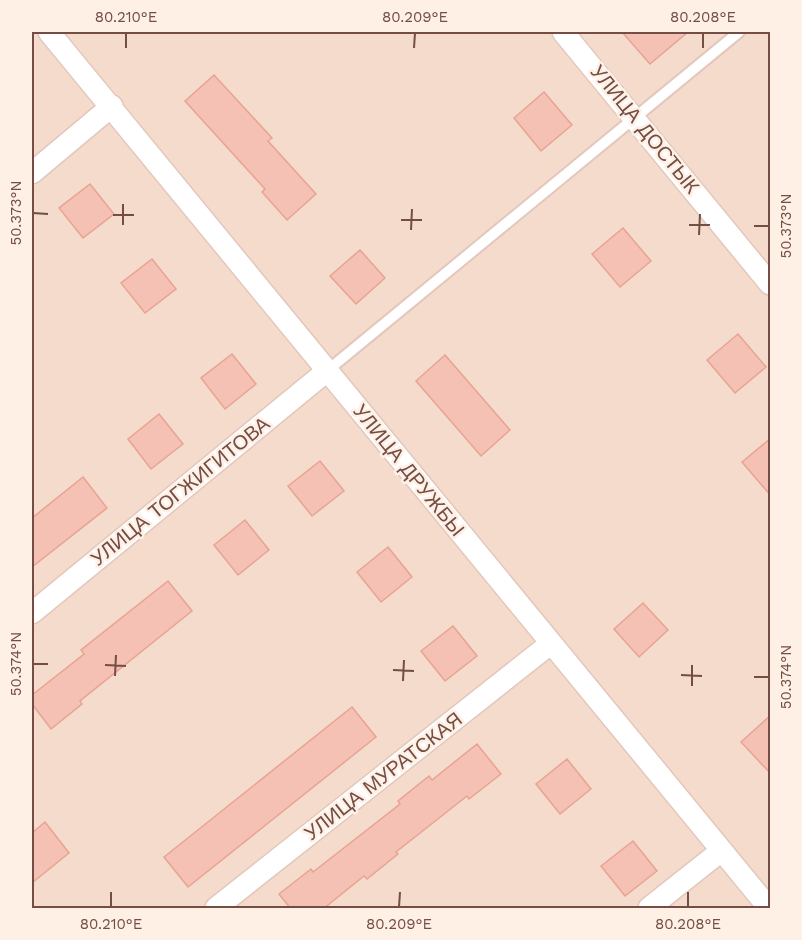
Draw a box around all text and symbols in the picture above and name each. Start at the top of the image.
text: 80.210°E [95,8,157,26]
text: 80.209°E [382,8,448,26]
text: 80.208°E [670,8,736,26]
street label: УЛИЦА ДОСТЫК [586,60,705,199]
text: 50.373°N [7,181,25,245]
text: 50.373°N [777,194,795,258]
street label: УЛИЦА ДРУЖБЫ [348,399,470,541]
street label: УЛИЦА ТОГЖИГИТОВА [86,411,275,571]
text: 50.374°N [7,632,25,696]
text: 50.374°N [777,645,795,709]
street label: УЛИЦА МУРАТСКАЯ [299,707,467,845]
text: 80.210°E [80,915,142,933]
text: 80.209°E [366,915,432,933]
text: 80.208°E [655,915,721,933]

